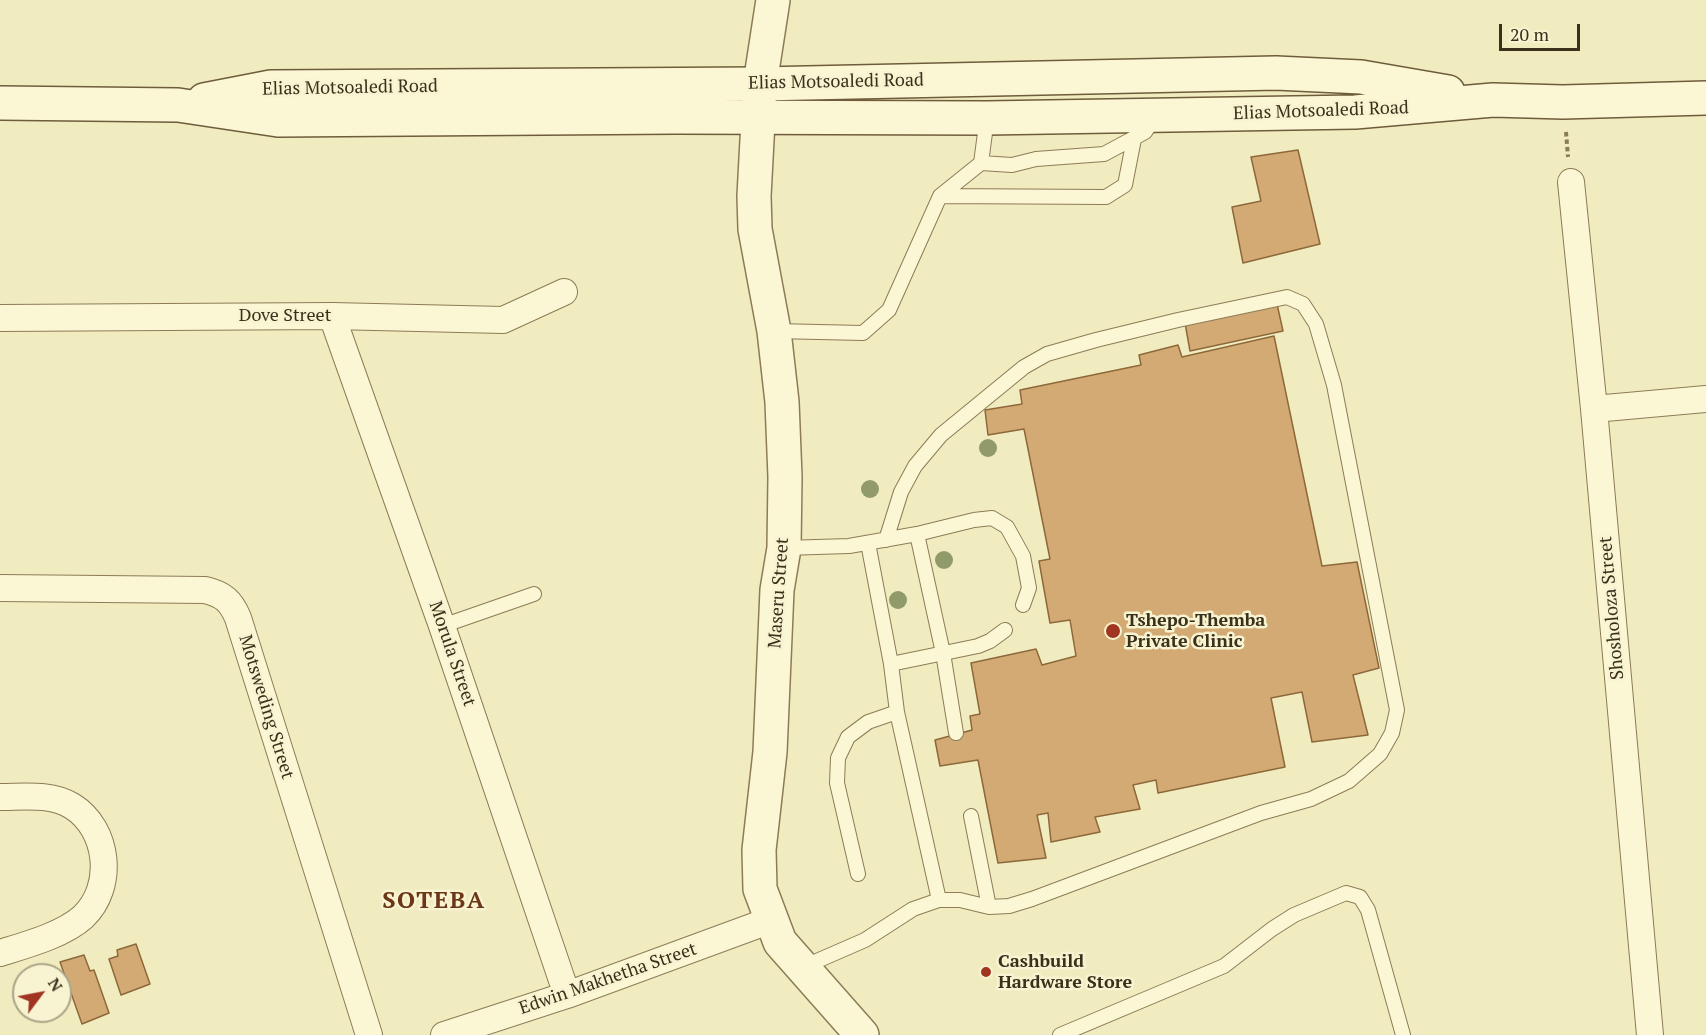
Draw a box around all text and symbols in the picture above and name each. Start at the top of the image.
scale bar [1502,12,1583,50]
text: 20 m [1510,22,1549,46]
street label: Elias Motsoaledi Road [748,70,924,94]
street label: Elias Motsoaledi Road [262,76,438,100]
street label: Elias Motsoaledi Road [1233,97,1409,125]
street label: Dove Street [239,305,331,327]
street label: Shosholoza Street [1595,535,1629,681]
street label: Maseru Street [764,537,794,649]
street label: Morula Street [424,599,480,709]
place label: Tshepo-Themba Private Clinic [1126,610,1265,652]
marker: Tshepo-Themba Private Clinic [1104,622,1122,640]
street label: Motsweding Street [234,632,298,782]
district label: SOTEBA [382,887,486,915]
street label: Edwin Makhetha Street [516,938,700,1020]
place label: Cashbuild Hardware Store [998,951,1132,994]
north arrow [12,963,72,1023]
marker: Cashbuild Hardware Store [979,965,993,979]
text: N [43,974,68,995]

